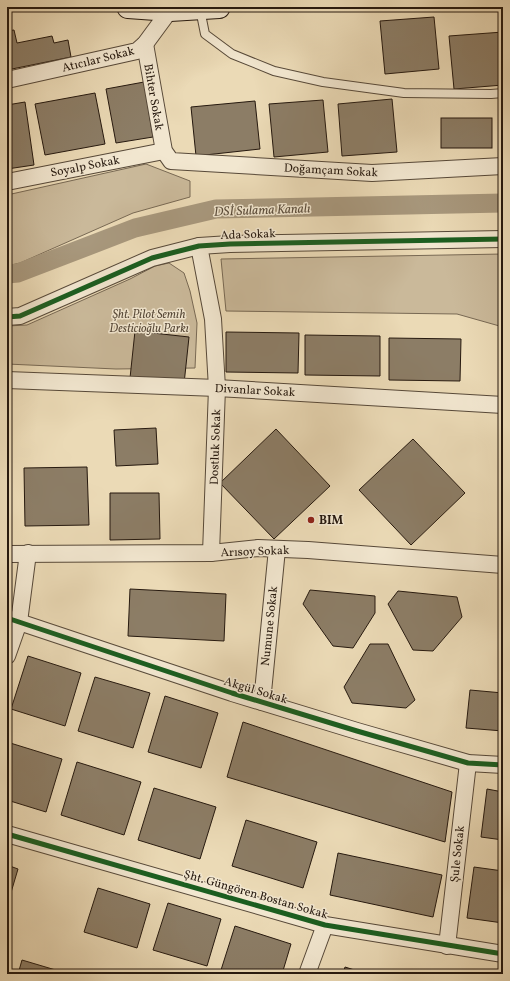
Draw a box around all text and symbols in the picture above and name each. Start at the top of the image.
street label: Atıcılar Sokak [60,43,137,77]
street label: Bihter Sokak [139,63,167,132]
street label: Soyalp Sokak [49,152,122,182]
street label: Doğamçam Sokak [283,161,379,181]
water label: DSİ Sulama Kanalı [214,200,311,222]
street label: Ada Sokak [220,226,276,244]
park label: Şht. Pilot Semih Desticioğlu Parkı [109,307,189,337]
street label: Divanlar Sokak [214,381,296,401]
street label: Dostluk Sokak [207,408,225,485]
place label: BIM [319,513,344,529]
marker: BIM [306,515,316,525]
street label: Arısoy Sokak [220,543,290,561]
street label: Numune Sokak [258,585,282,667]
street label: Akgül Sokak [222,674,290,708]
street label: Şule Sokak [447,824,469,883]
street label: Şht. Güngören Bostan Sokak [182,867,330,923]

